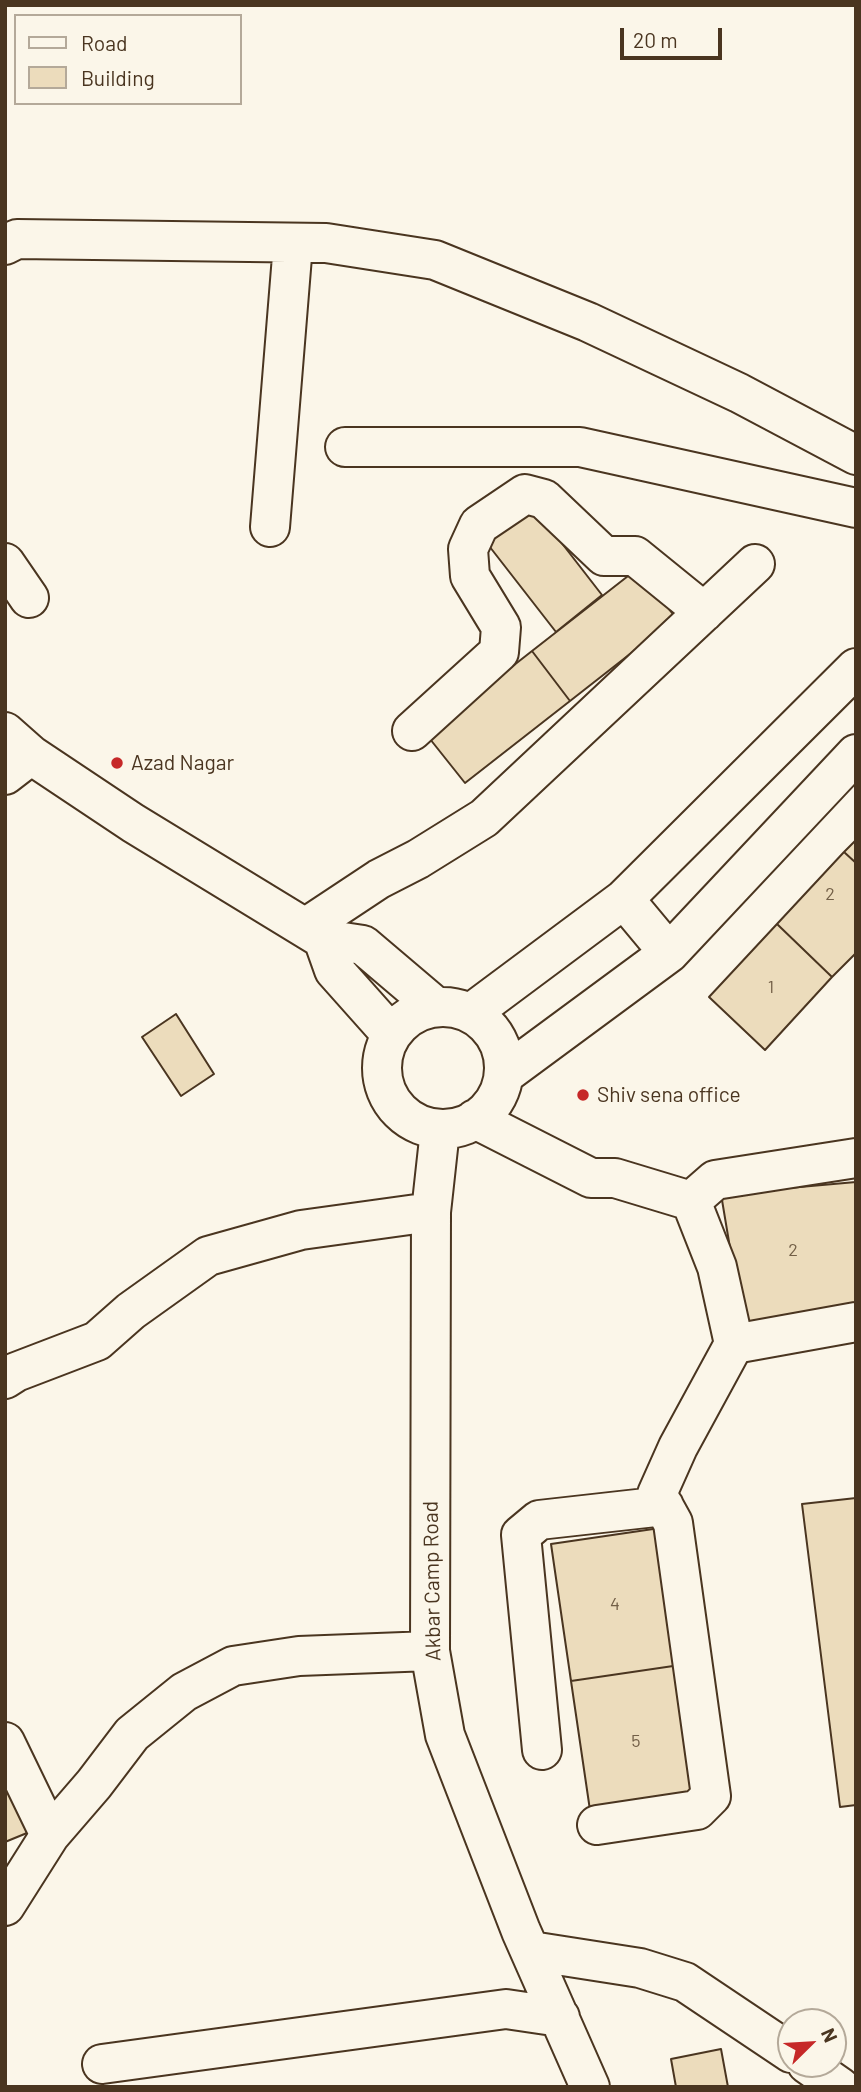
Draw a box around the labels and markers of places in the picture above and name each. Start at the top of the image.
place label: Azad Nagar [131,750,234,776]
marker: Azad Nagar [109,755,125,771]
place label: Shiv sena office [597,1082,741,1108]
marker: Shiv sena office [575,1087,591,1103]

